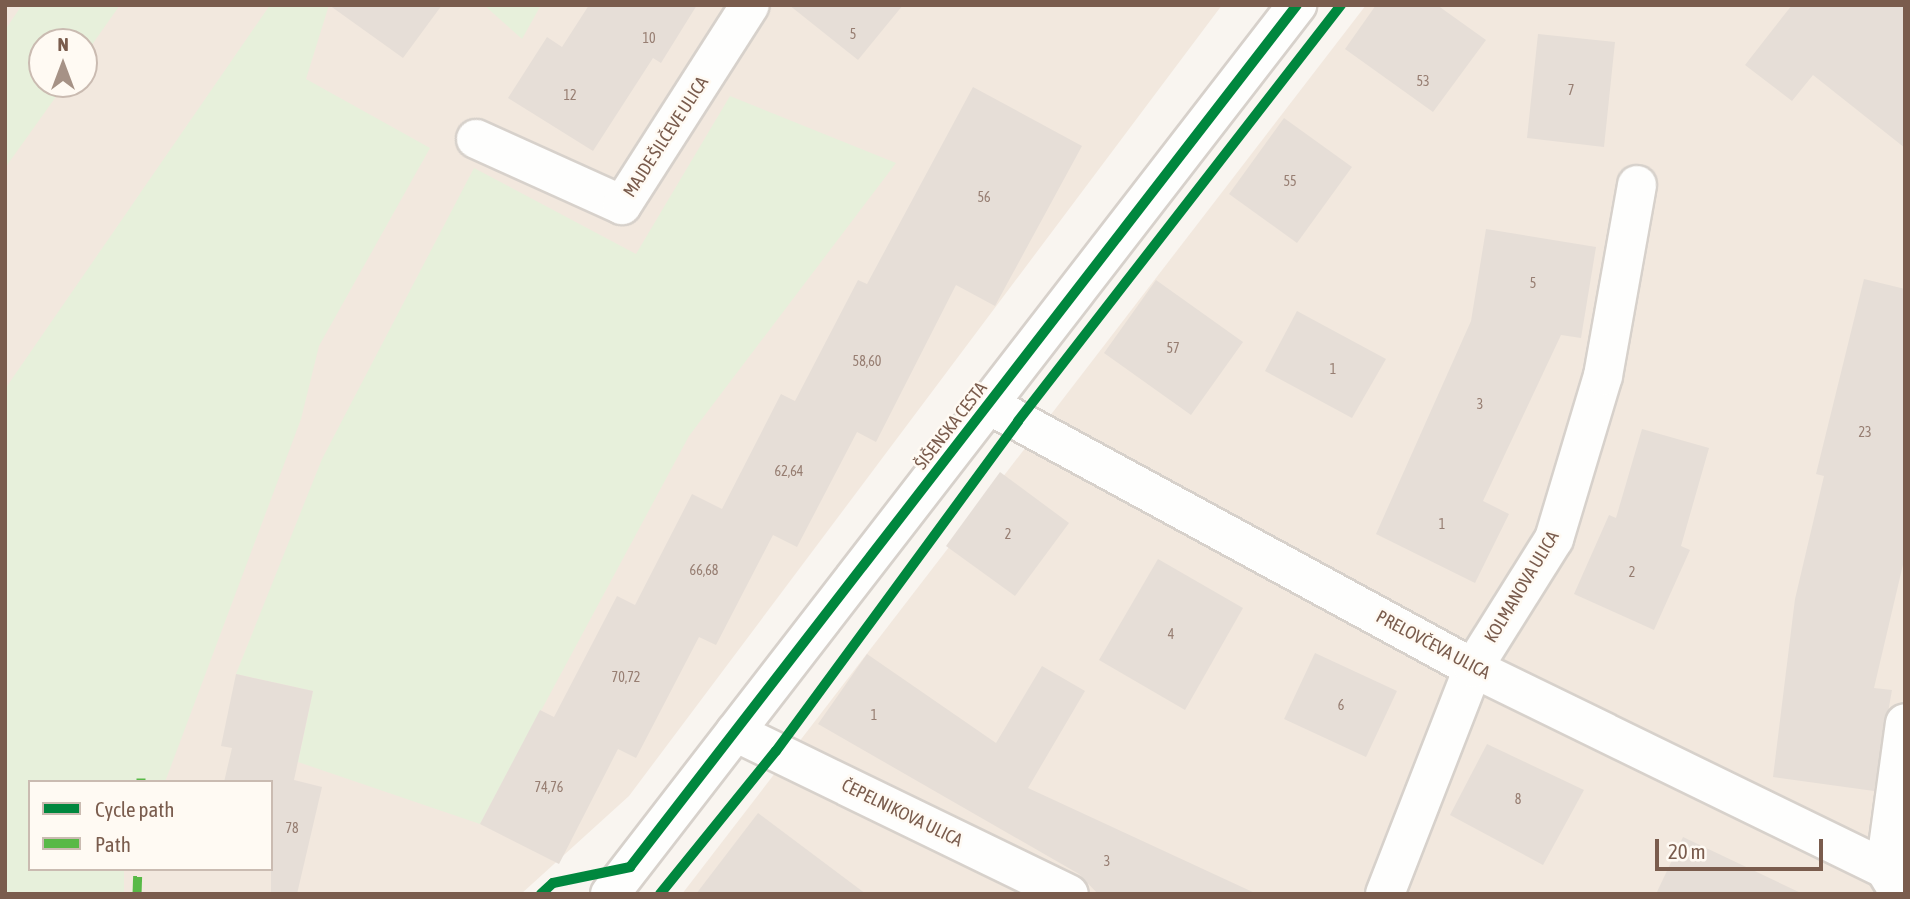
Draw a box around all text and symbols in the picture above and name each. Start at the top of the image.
house number: 5 [850,26,856,42]
north arrow [28,28,98,98]
house number: 10 [642,30,656,46]
text: N [57,33,69,55]
street label: MAJDE ŠILČEVE ULICA [619,73,713,201]
house number: 53 [1416,73,1430,89]
house number: 7 [1568,82,1574,98]
house number: 12 [563,87,577,103]
house number: 55 [1283,173,1297,189]
house number: 56 [977,189,991,205]
house number: 5 [1530,275,1536,291]
house number: 57 [1166,340,1180,356]
house number: 58,60 [853,353,881,369]
house number: 1 [1330,361,1336,377]
street label: ŠIŠENSKA CESTA [910,378,992,474]
house number: 3 [1477,396,1483,412]
house number: 23 [1858,424,1872,440]
house number: 62,64 [775,463,803,479]
house number: 1 [1439,516,1445,532]
house number: 2 [1005,526,1011,542]
street label: KOLMANOVA ULICA [1480,527,1564,647]
house number: 66,68 [690,562,718,578]
house number: 2 [1629,564,1635,580]
street label: PRELOVČEVA ULICA [1372,606,1494,684]
house number: 4 [1168,626,1174,642]
house number: 70,72 [612,669,640,685]
house number: 6 [1338,697,1344,713]
house number: 1 [871,707,877,723]
street label: ČEPELNIKOVA ULICA [838,774,966,852]
house number: 74,76 [535,779,563,795]
legend [28,780,273,871]
house number: 8 [1515,791,1521,807]
text: Cycle path [95,797,174,821]
house number: 78 [285,820,299,836]
scale bar [1658,825,1826,869]
text: Path [95,832,131,856]
text: 20 m [1668,839,1706,863]
house number: 3 [1104,853,1110,869]

